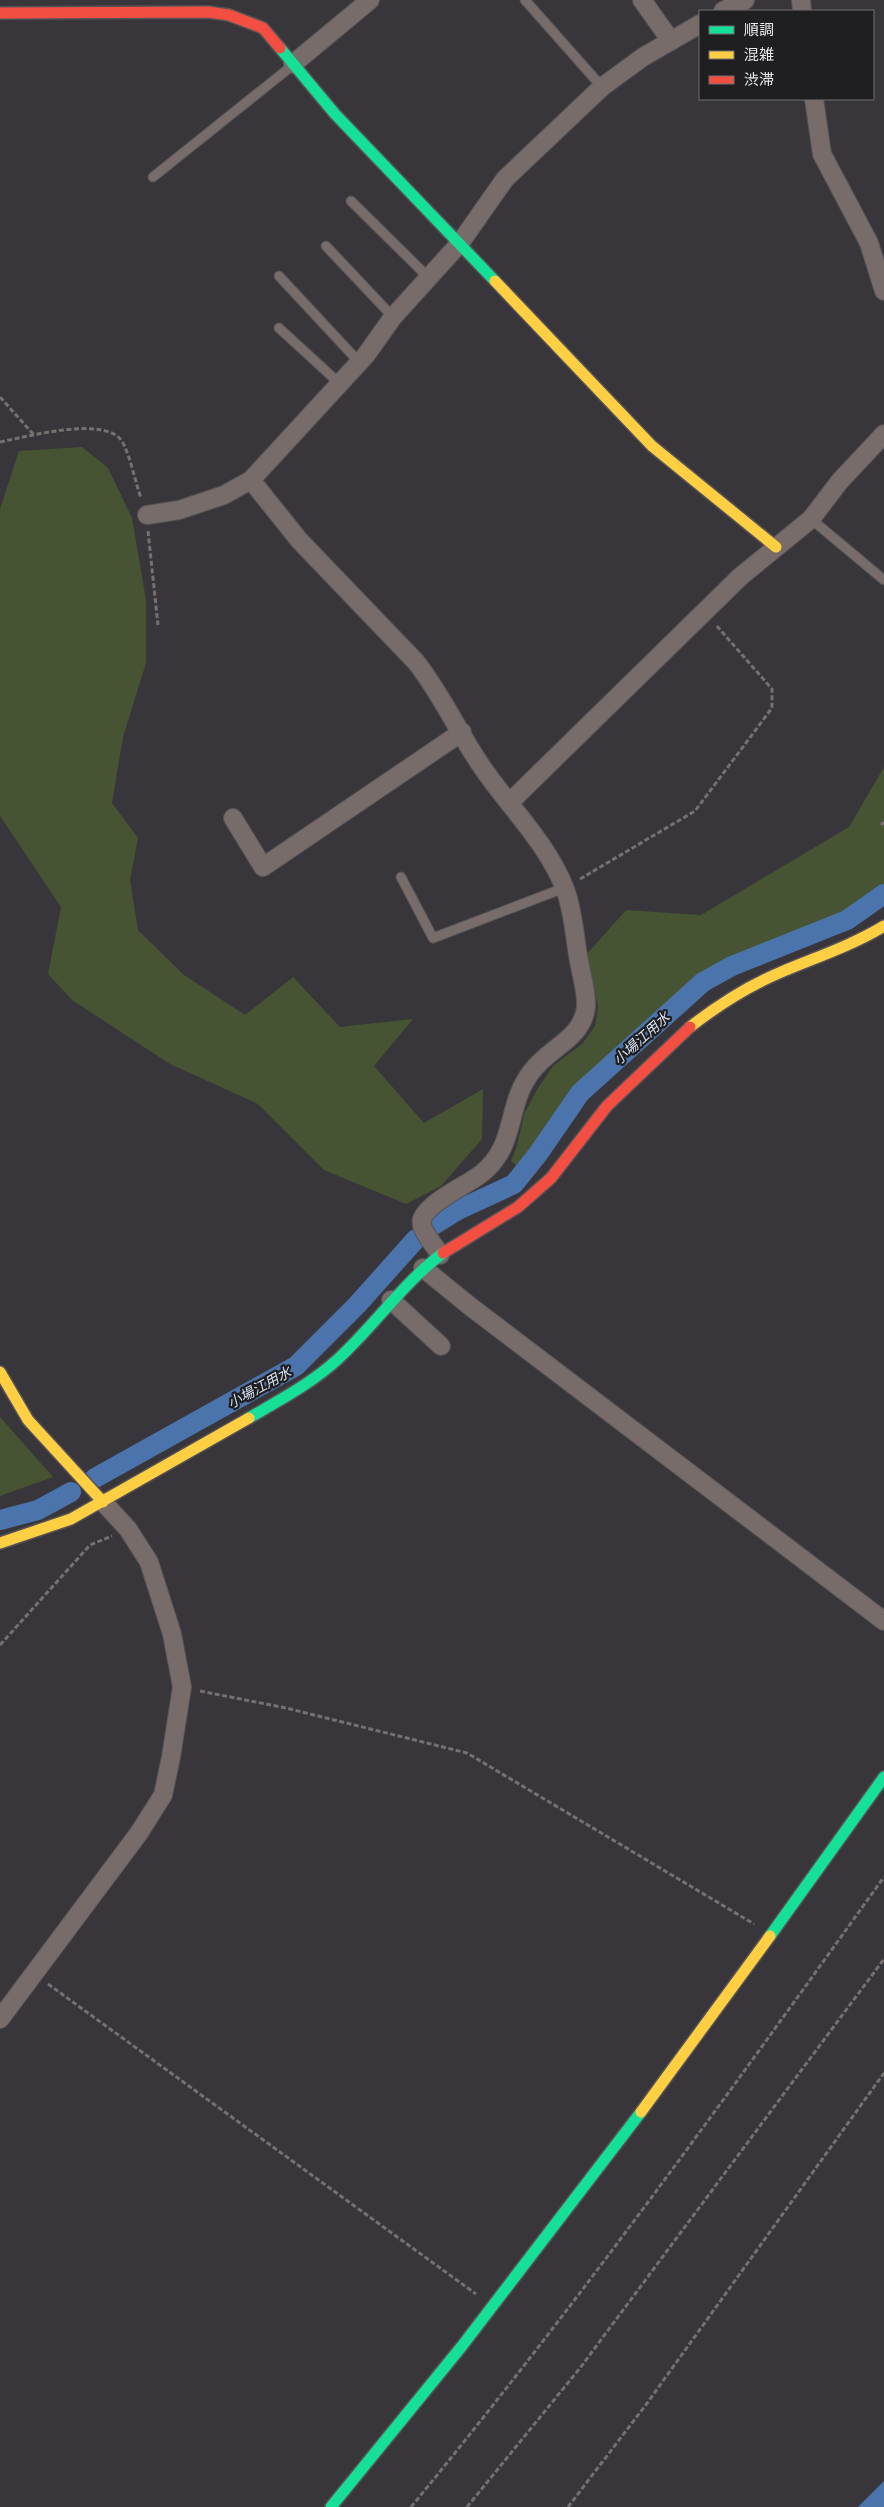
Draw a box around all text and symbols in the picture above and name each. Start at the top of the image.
legend [699,10,874,100]
text: 順調 [744,19,774,40]
text: 混雑 [744,44,774,65]
text: 渋滞 [744,69,774,90]
water label: 小場江用水 [609,1006,675,1068]
water label: 小場江用水 [224,1361,296,1412]

